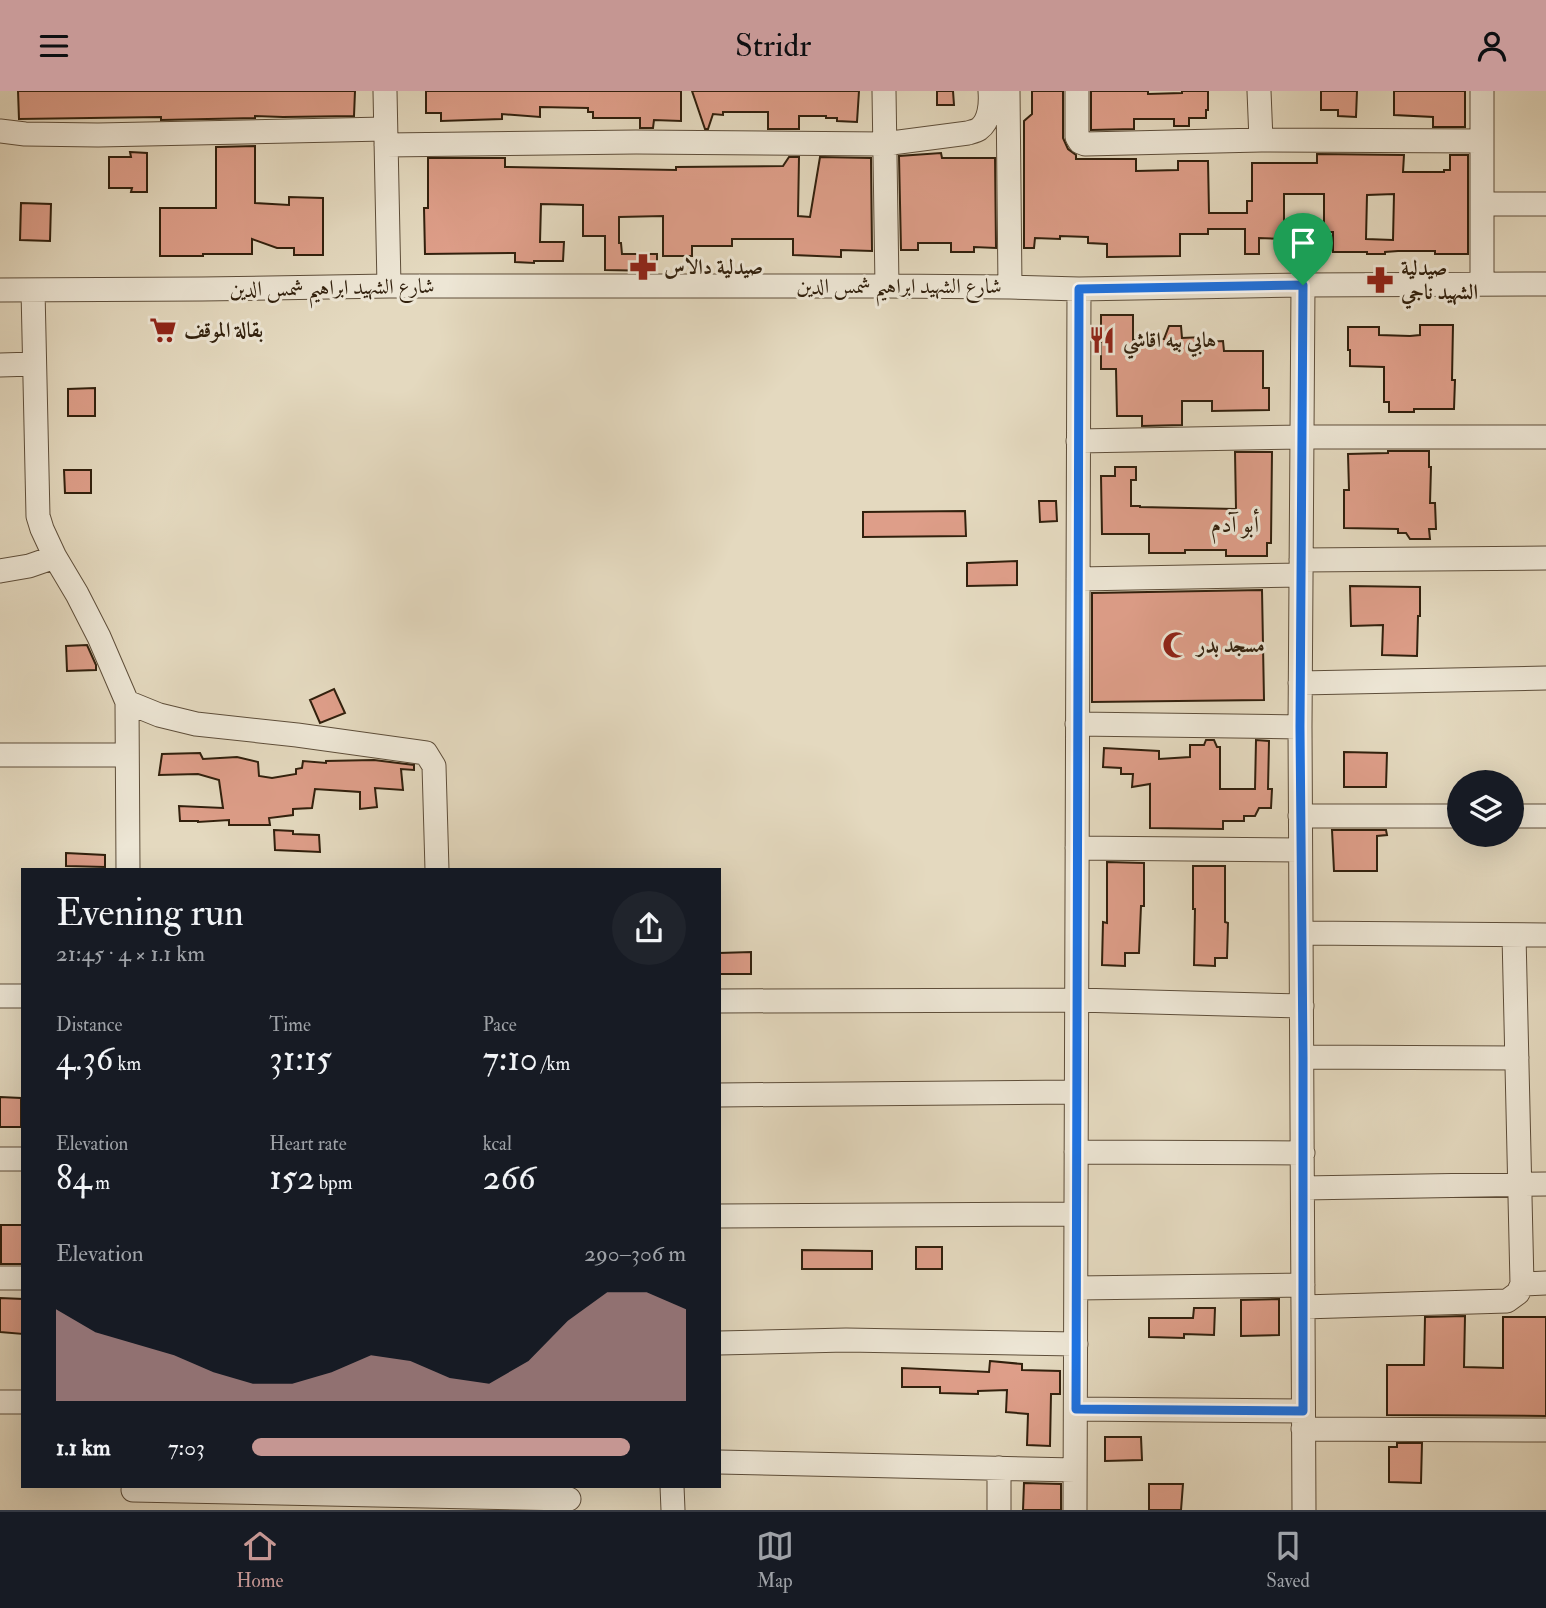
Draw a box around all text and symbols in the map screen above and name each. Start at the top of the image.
text: Stridr [735,26,811,66]
icon: menu [35,27,73,65]
icon: person [1473,27,1511,65]
pin [1273,213,1333,285]
icon: arrive [1284,224,1322,262]
pharmacy icon: صيدلية دالاس [628,252,658,282]
place label: صيدلية دالاس [664,254,763,281]
place label: صيدلية الشهيد ناجي [1400,255,1478,310]
pharmacy icon: صيدلية الشهيد ناجي [1365,265,1395,295]
street label: شارع الشهيد ابراهيم شمس الدين [229,273,435,310]
street label: شارع الشهيد ابراهيم شمس الدين [796,273,1002,307]
supermarket icon: بقالة الموقف [148,315,178,345]
place label: بقالة الموقف [184,317,263,344]
restaurant icon: هابي بيه اقاشي [1087,325,1117,355]
place label: هابي بيه اقاشي [1123,327,1216,360]
district label: أبو آدم [1211,508,1260,544]
mosque icon: مسجد بدر [1161,630,1191,660]
place label: مسجد بدر [1195,632,1265,659]
map controls [1447,770,1524,847]
button: layers [1447,770,1524,847]
text: Evening run [56,889,244,937]
button: share [612,891,686,965]
text: 21:45 · 4 × 1.1 km [56,939,205,968]
text: Distance [56,1013,122,1037]
text: Time [269,1013,311,1037]
text: Pace [483,1013,517,1037]
text: 4.36 [56,1037,113,1081]
text: 31:15 [269,1037,332,1081]
text: 7:10 [483,1037,538,1081]
text: km [113,1052,141,1076]
text: /km [538,1052,570,1076]
text: Elevation [56,1132,128,1156]
text: Heart rate [269,1132,347,1156]
text: kcal [483,1132,512,1156]
text: 84 [56,1156,91,1200]
text: 152 [269,1156,315,1200]
text: 266 [483,1156,536,1200]
text: m [91,1171,110,1195]
text: bpm [315,1171,352,1195]
text: Elevation [56,1239,144,1268]
text: 290–306 m [584,1239,686,1268]
text: 1.1 km [56,1433,111,1462]
text: 7:03 [168,1433,205,1462]
tab: Home [236,1527,283,1593]
tab: Map [756,1527,794,1593]
tab: Saved [1266,1527,1310,1593]

